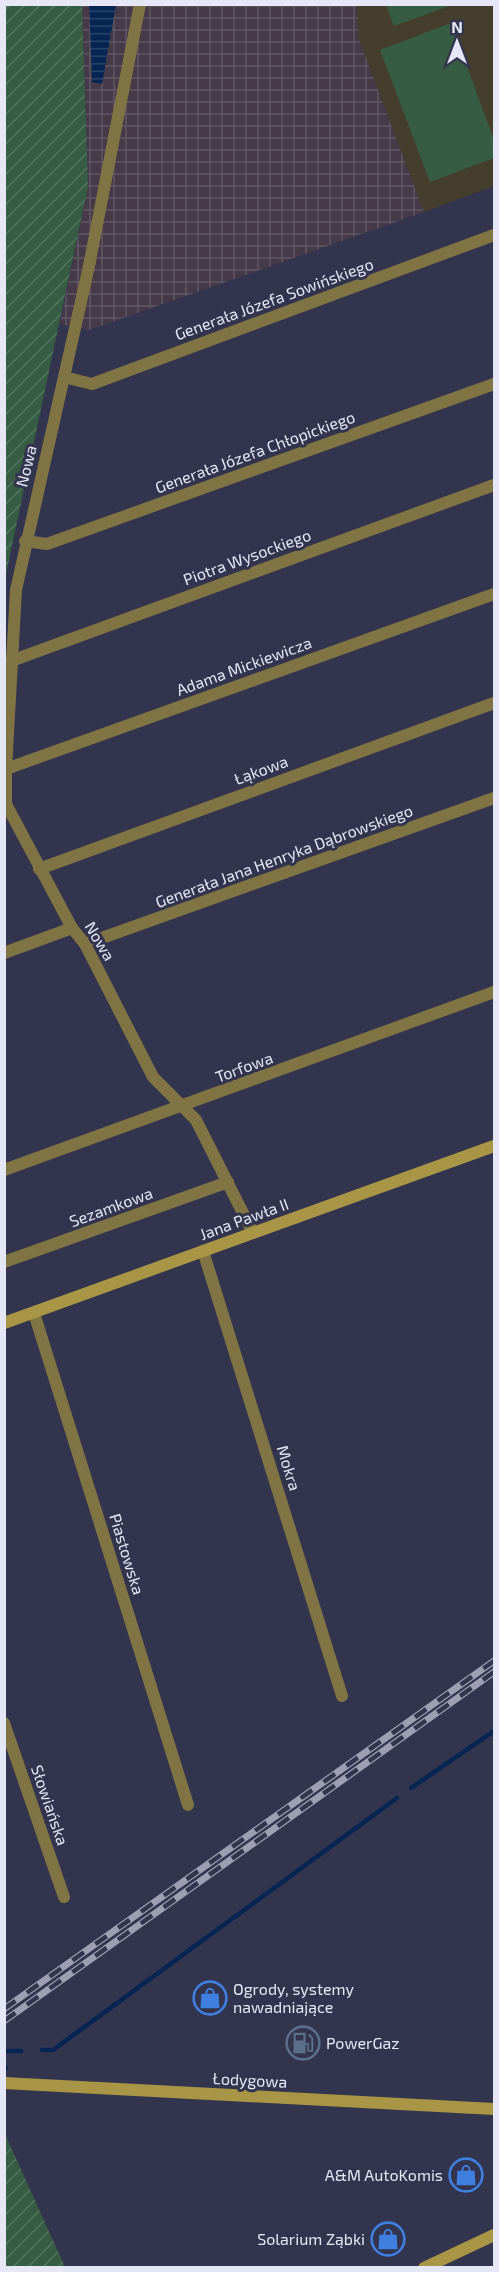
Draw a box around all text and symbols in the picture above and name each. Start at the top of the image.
north arrow [427,12,487,72]
text: N [451,17,463,36]
street label: Generała Józefa Sowińskiego [172,254,376,343]
street label: Generała Józefa Chłopickiego [152,406,357,497]
street label: Nowa [11,443,40,489]
street label: Piotra Wysockiego [180,525,313,588]
street label: Adama Mickiewicza [174,632,314,699]
street label: Łąkowa [231,751,290,788]
street label: Generała Jana Henryka Dąbrowskiego [153,800,415,911]
street label: Nowa [81,918,119,964]
street label: Torfowa [212,1047,275,1086]
street label: Sezamkowa [67,1183,155,1230]
street label: Jana Pawła II [197,1194,291,1243]
street label: Mokra [274,1443,305,1493]
street label: Piastowska [106,1511,149,1597]
street label: Słowiańska [28,1762,73,1847]
place label: Ogrody, systemy nawadniające [233,1979,355,2017]
shop icon: Ogrody, systemy nawadniające [192,1980,228,2016]
fuel station icon: PowerGaz [285,2025,321,2061]
place label: PowerGaz [326,2033,400,2052]
street label: Łodygowa [212,2068,288,2091]
shop icon: A&M AutoKomis [448,2157,484,2193]
place label: A&M AutoKomis [325,2165,443,2184]
shop icon: Solarium Ząbki [370,2221,406,2257]
place label: Solarium Ząbki [257,2229,365,2248]

